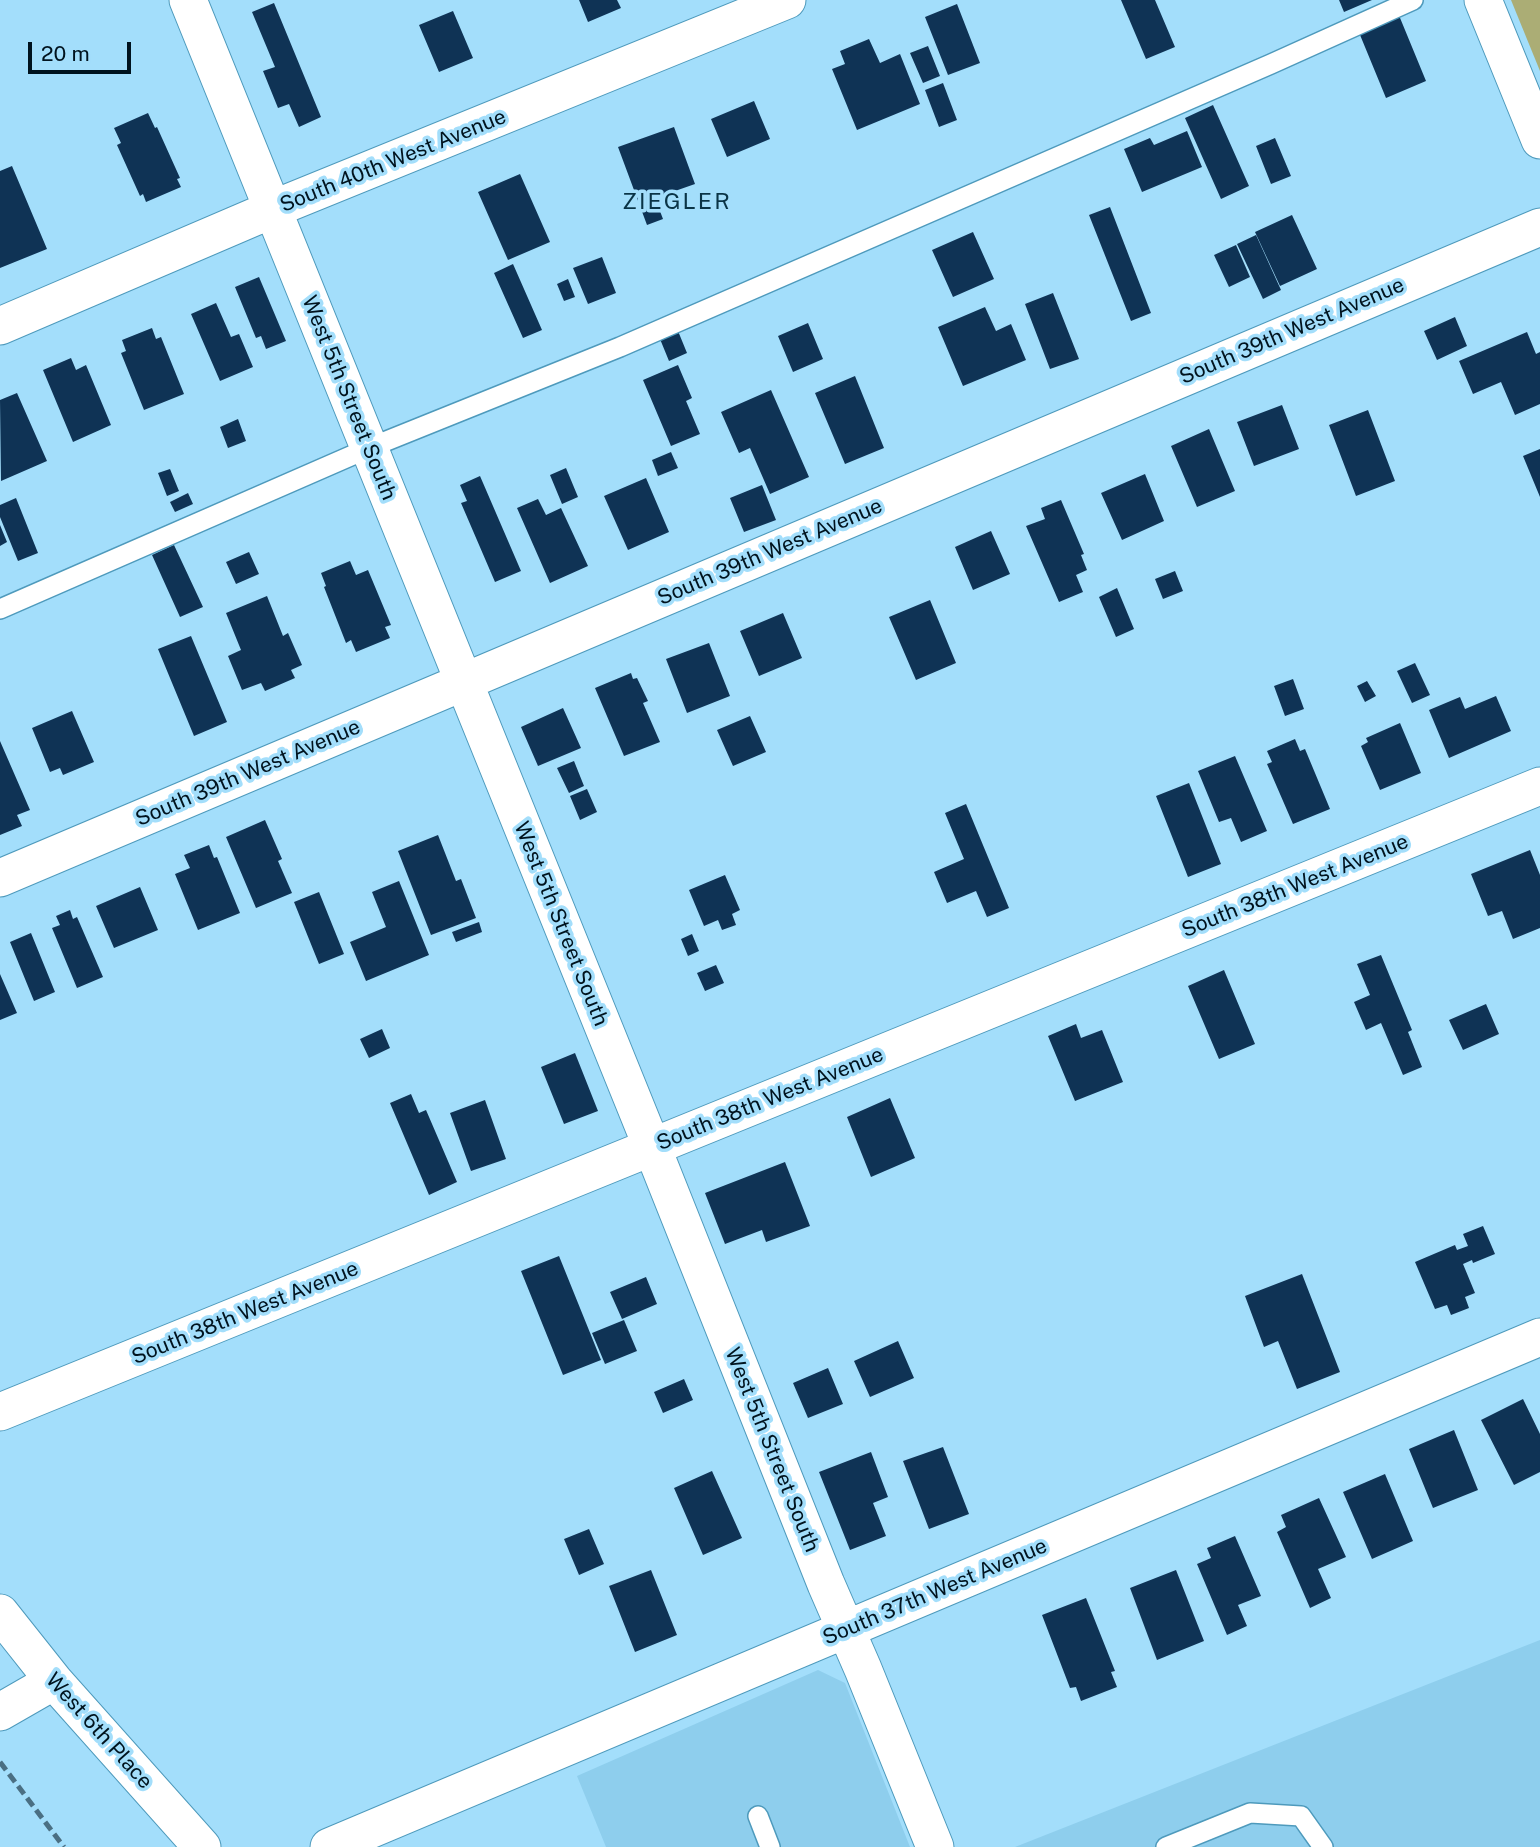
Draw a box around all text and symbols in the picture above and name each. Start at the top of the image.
scale bar [32,28,135,72]
text: 20 m [41,41,90,66]
street label: South 40th West Avenue [276,104,510,218]
district label: ZIEGLER [623,188,731,216]
street label: South 39th West Avenue [1176,272,1408,390]
street label: West 5th Street South [296,292,402,504]
street label: South 39th West Avenue [654,493,886,611]
street label: South 39th West Avenue [132,714,364,832]
street label: West 5th Street South [508,818,614,1030]
street label: South 38th West Avenue [1178,829,1412,943]
street label: South 38th West Avenue [653,1042,887,1156]
street label: South 38th West Avenue [128,1256,362,1370]
street label: West 5th Street South [719,1344,825,1556]
street label: South 37th West Avenue [819,1533,1051,1651]
street label: West 6th Place [40,1668,158,1794]

